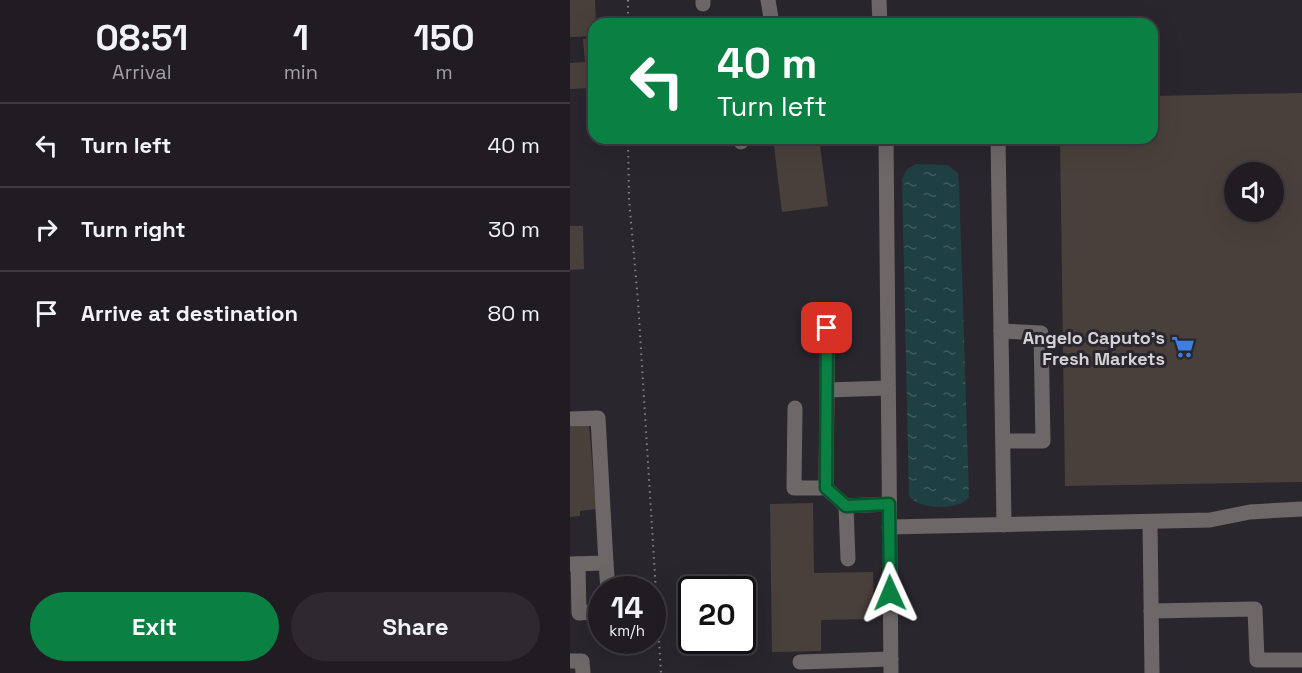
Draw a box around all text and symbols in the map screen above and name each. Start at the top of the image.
text: 08:51 [95,15,188,61]
text: 1 [293,15,309,61]
text: 150 [413,15,475,61]
text: 40 m [717,37,817,90]
icon: left [618,42,696,120]
text: Arrival [112,59,172,85]
text: min [284,59,318,85]
text: m [435,59,453,85]
text: Turn left [717,89,827,124]
icon: left [30,129,63,162]
text: Turn left [81,131,171,159]
text: 40 m [488,131,540,159]
map controls [1224,162,1284,222]
button: sound [1224,162,1284,222]
icon: right [30,213,63,246]
text: Turn right [81,215,186,243]
text: 30 m [488,215,540,243]
icon: arrive [30,297,63,330]
text: Arrive at destination [81,299,298,327]
text: 80 m [488,299,540,327]
pin [801,302,852,353]
icon: arrive [810,311,843,344]
place label: Angelo Caputo's Fresh Markets [1023,326,1165,370]
supermarket icon: Angelo Caputo's Fresh Markets [1170,334,1196,360]
position arrow [858,561,922,625]
speed limit sign: 20 [678,576,756,654]
text: 14 [611,588,643,627]
button: Exit [30,592,279,661]
button: Share [291,592,540,661]
text: km/h [609,621,645,640]

